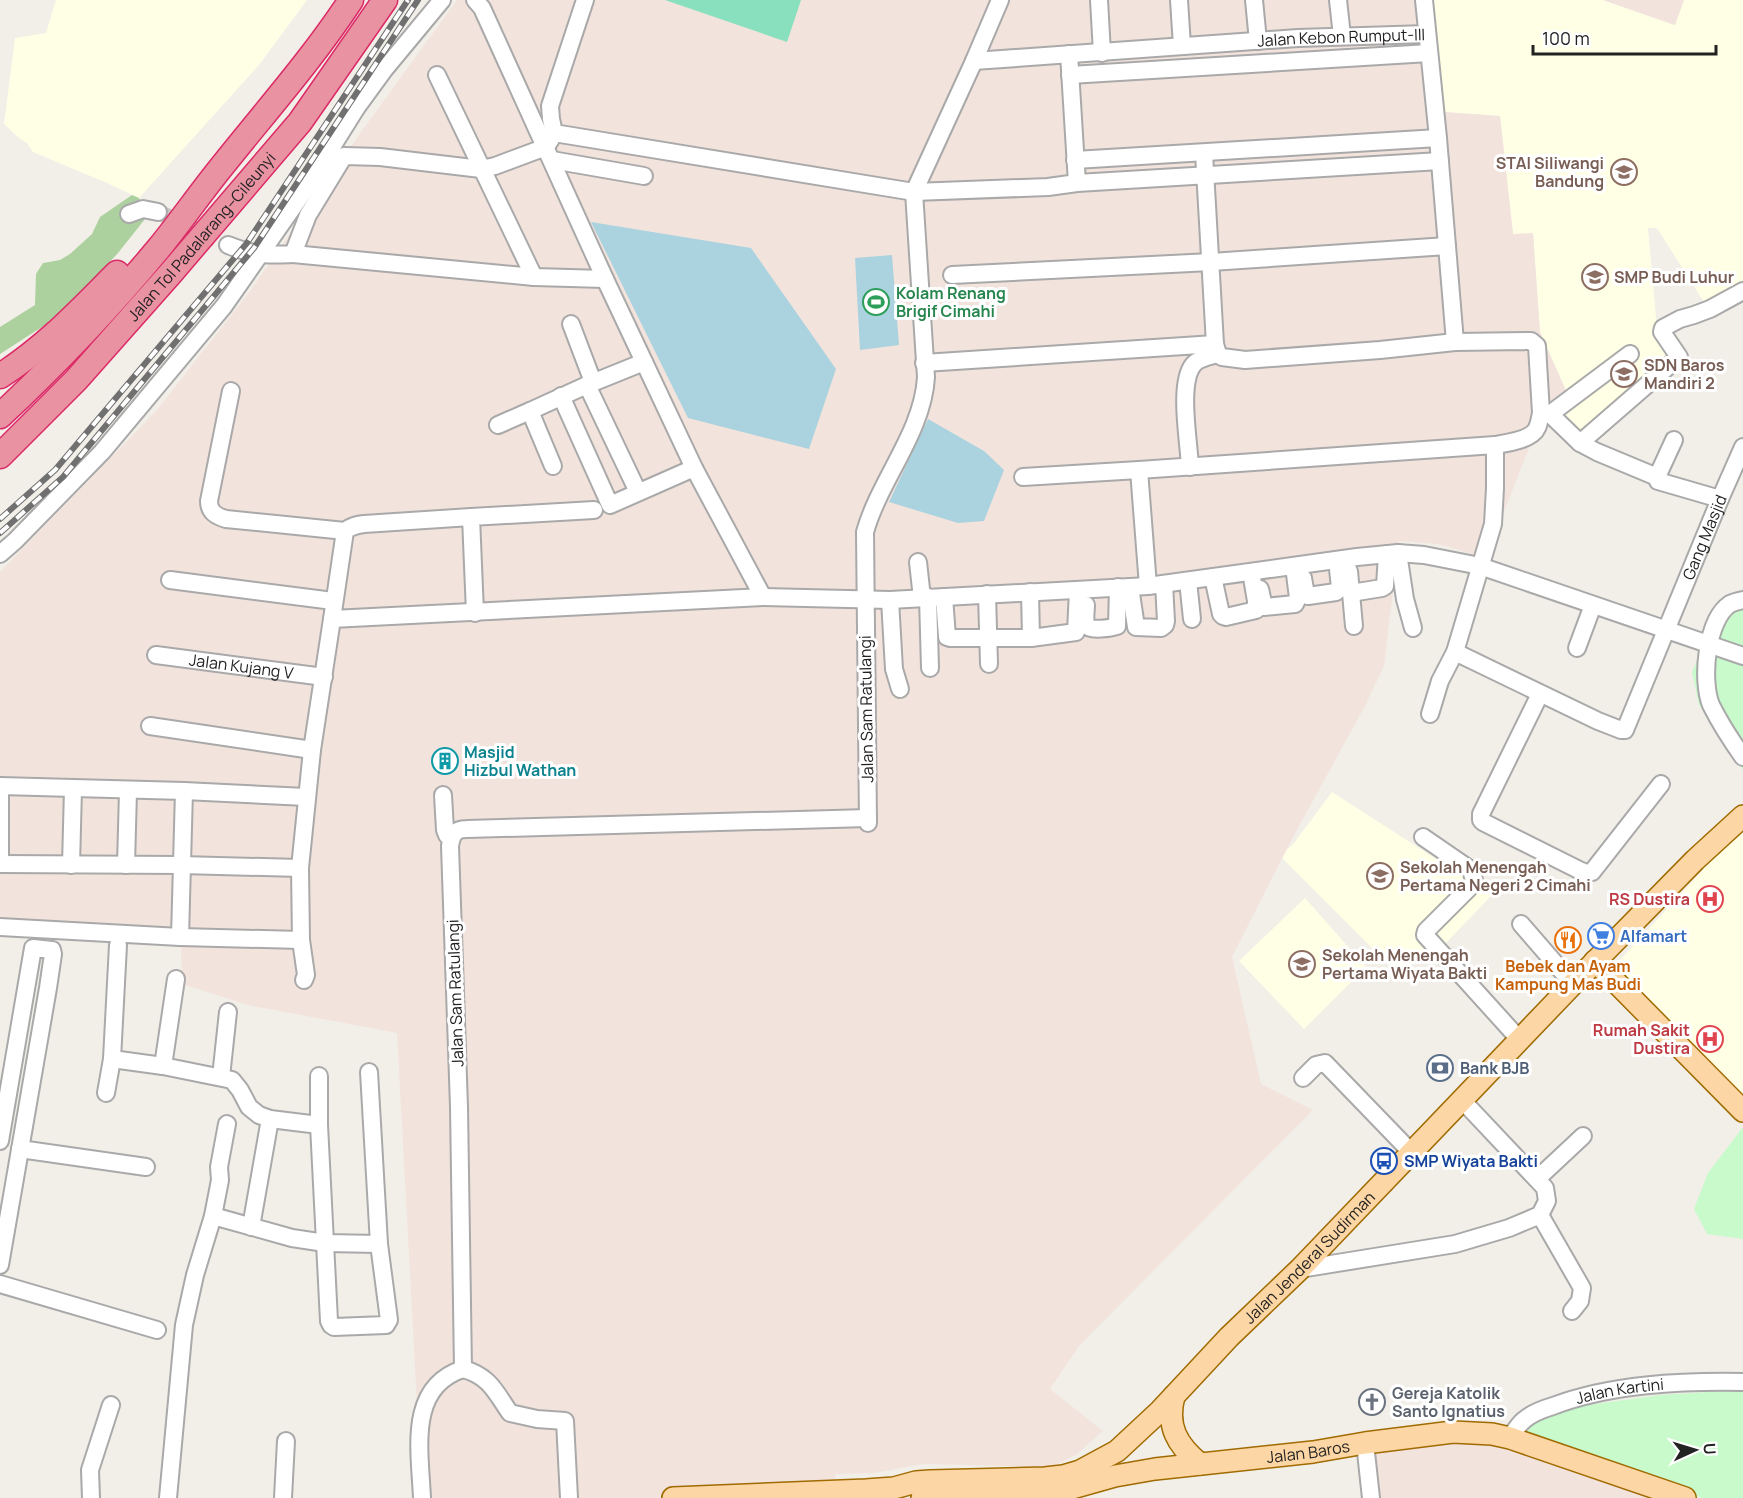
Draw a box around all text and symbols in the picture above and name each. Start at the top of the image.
scale bar [1533,18,1716,56]
street label: Jalan Kebon Rumput-III [1256,23,1426,52]
text: 100 m [1542,26,1590,50]
street label: Jalan Tol Padalarang–Cileunyi [122,147,281,326]
place label: STAI Siliwangi Bandung [1496,152,1604,192]
school or university icon: STAI Siliwangi Bandung [1609,157,1639,187]
school or university icon: SMP Budi Luhur [1580,262,1610,292]
place label: SMP Budi Luhur [1614,266,1734,288]
place label: Kolam Renang Brigif Cimahi [896,282,1006,322]
sports icon: Kolam Renang Brigif Cimahi [861,287,891,317]
place label: SDN Baros Mandiri 2 [1644,354,1725,394]
school or university icon: SDN Baros Mandiri 2 [1609,359,1639,389]
street label: Gang Masjid [1677,491,1732,583]
street label: Jalan Sam Ratulangi [854,635,878,783]
street label: Jalan Kujang V [188,648,295,684]
place label: Masjid Hizbul Wathan [464,741,576,781]
building icon: Masjid Hizbul Wathan [430,746,460,776]
place label: Sekolah Menengah Pertama Negeri 2 Cimahi [1400,856,1591,896]
school or university icon: Sekolah Menengah Pertama Negeri 2 Cimahi [1365,861,1395,891]
hospital icon: RS Dustira [1695,884,1725,914]
place label: RS Dustira [1609,888,1690,910]
street label: Jalan Sam Ratulangi [441,919,469,1067]
supermarket icon: Alfamart [1586,921,1616,951]
restaurant icon: Bebek dan Ayam Kampung Mas Budi [1553,925,1583,955]
place label: Alfamart [1620,925,1687,947]
place label: Sekolah Menengah Pertama Wiyata Bakti [1322,944,1487,984]
school or university icon: Sekolah Menengah Pertama Wiyata Bakti [1287,949,1317,979]
place label: Bebek dan Ayam Kampung Mas Budi [1495,955,1641,995]
place label: Rumah Sakit Dustira [1593,1019,1690,1059]
hospital icon: Rumah Sakit Dustira [1695,1024,1725,1054]
bank icon: Bank BJB [1425,1053,1455,1083]
place label: Bank BJB [1460,1057,1529,1079]
bus stop icon: SMP Wiyata Bakti [1369,1146,1399,1176]
place label: SMP Wiyata Bakti [1404,1150,1538,1172]
street label: Jalan Jenderal Sudirman [1239,1186,1380,1328]
street label: Jalan Kartini [1573,1373,1665,1409]
place label: Gereja Katolik Santo Ignatius [1392,1382,1505,1422]
church icon: Gereja Katolik Santo Ignatius [1357,1387,1387,1417]
north arrow [1665,1420,1725,1480]
street label: Jalan Baros [1265,1435,1351,1468]
text: U [1699,1442,1721,1455]

